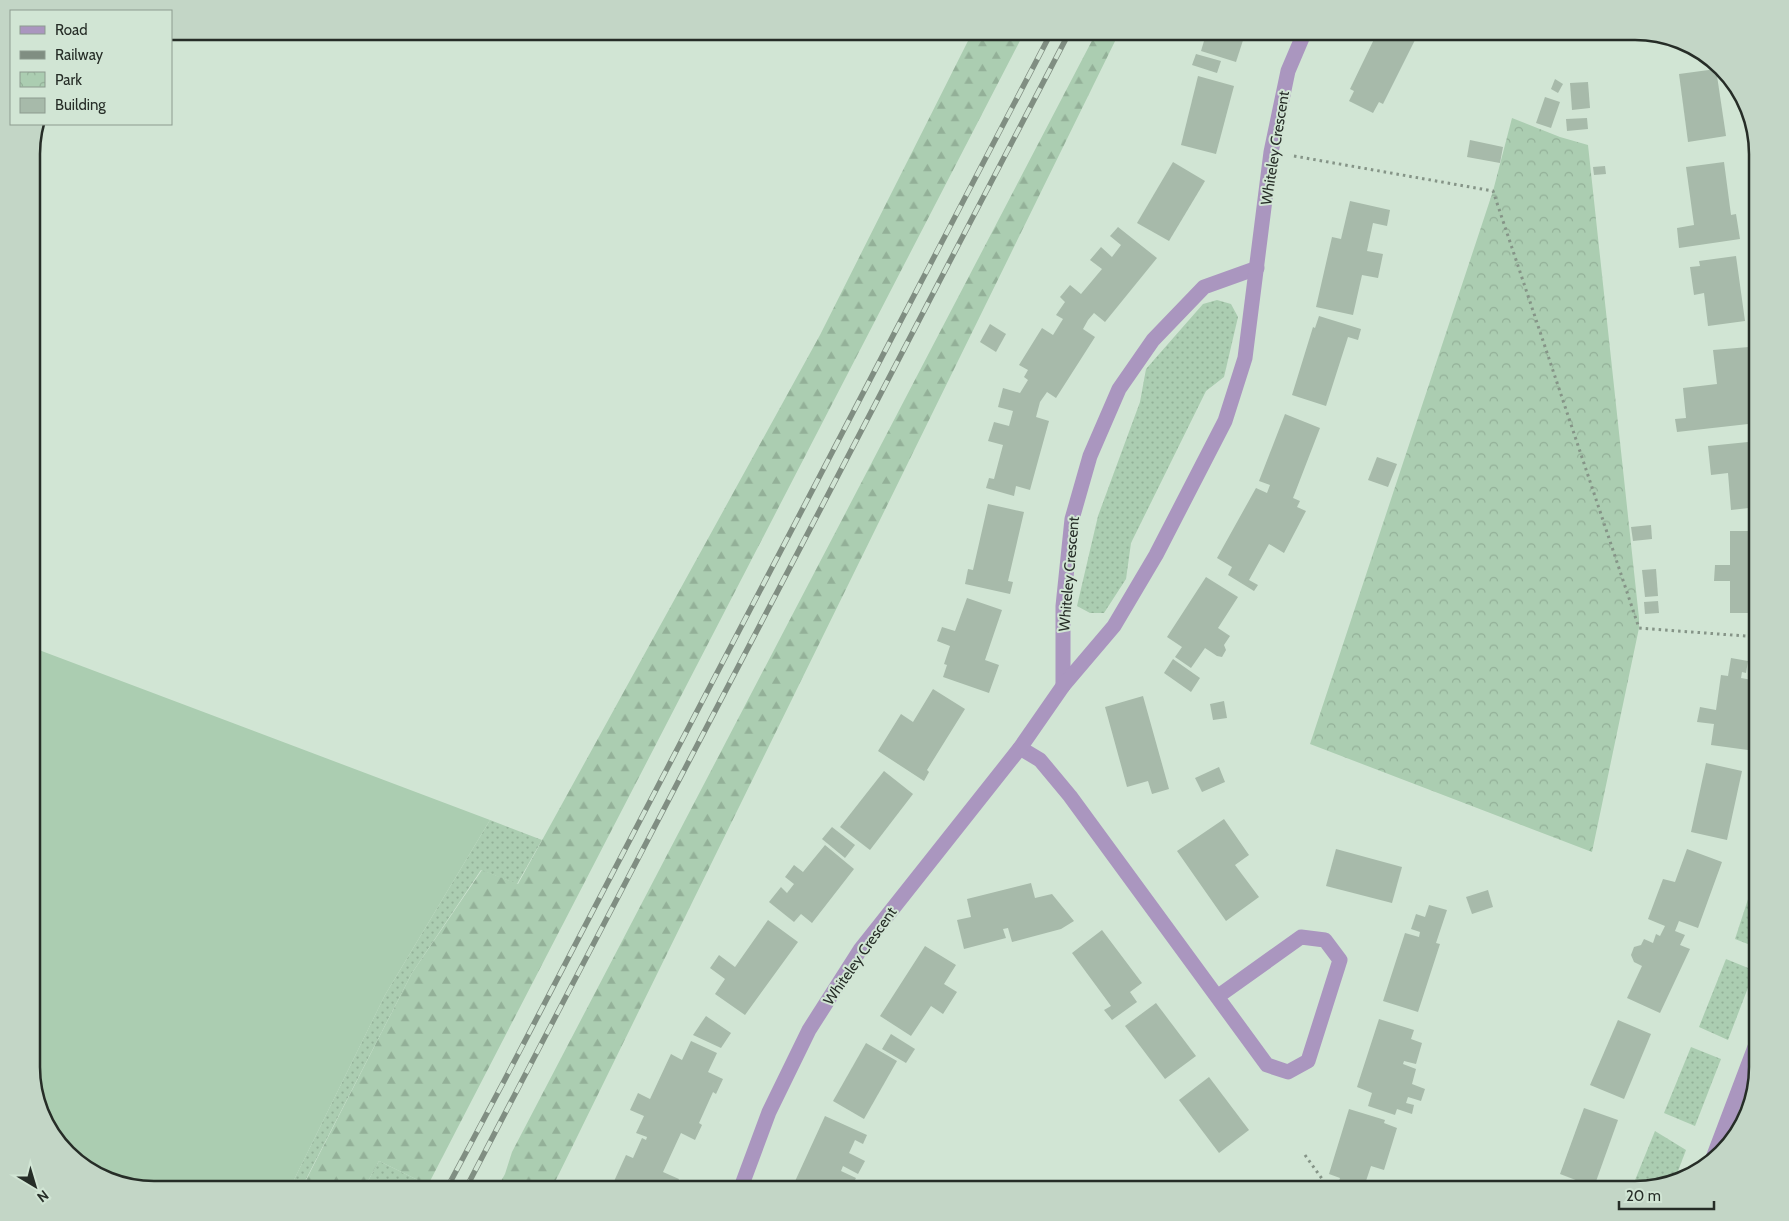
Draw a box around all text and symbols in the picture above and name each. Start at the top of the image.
legend [10,10,172,125]
text: Road [55,21,88,39]
text: Railway [55,46,104,64]
text: Park [55,71,82,89]
street label: Whiteley Crescent [1257,90,1293,206]
text: Building [55,96,106,114]
street label: Whiteley Crescent [1055,516,1083,632]
street label: Whiteley Crescent [820,904,900,1008]
north arrow [10,1161,60,1211]
scale bar [1619,1178,1714,1210]
text: N [34,1186,52,1206]
text: 20 m [1626,1187,1661,1205]

